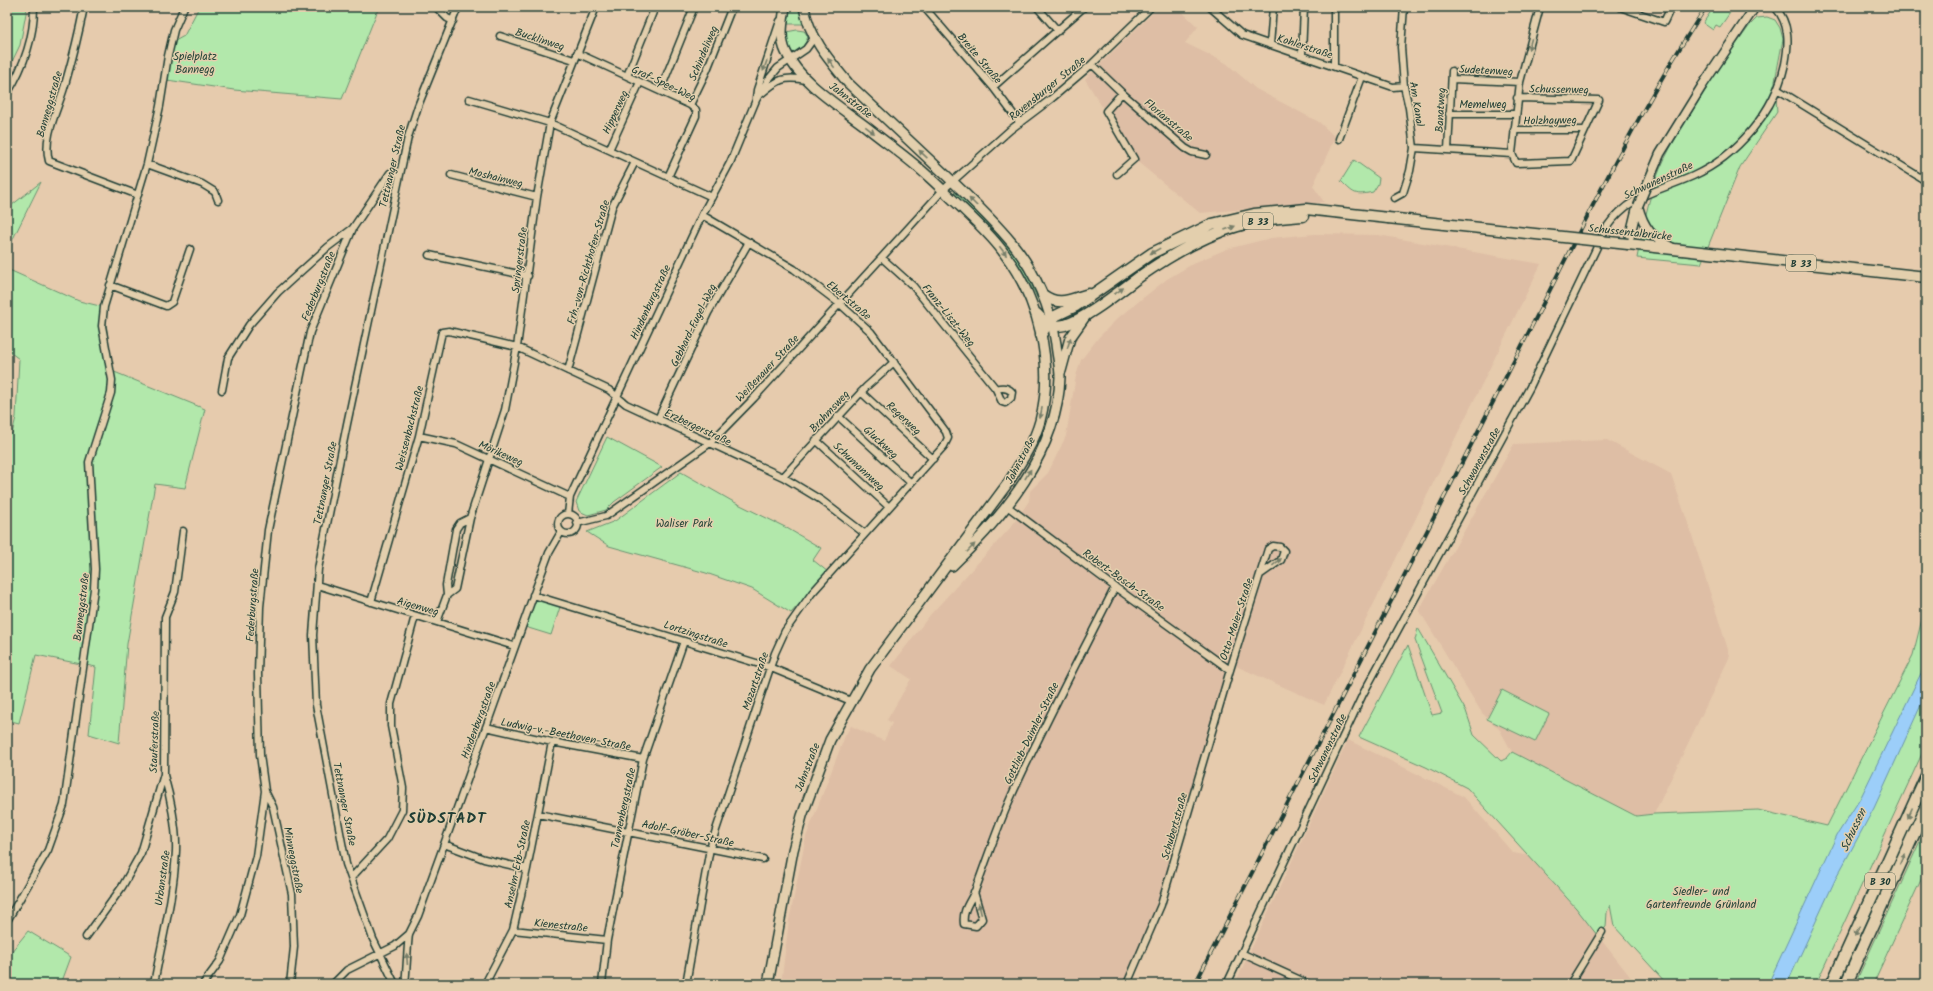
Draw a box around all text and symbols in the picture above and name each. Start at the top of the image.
street label: Bucklinweg [513,23,567,56]
street label: Schindeliweg [684,23,724,84]
street label: Breite Straße [952,29,1006,88]
street label: Kohlerstraße [1274,29,1335,64]
one-way arrow [1527,39,1533,51]
park label: Spielplatz Bannegg [173,48,217,79]
street label: Ravensburger Straße [1005,52,1090,126]
one-way arrow [827,57,836,68]
street label: Graf-Spee-Weg [628,61,699,107]
one-way arrow [762,61,768,73]
street label: Sudetenweg [1458,61,1513,81]
street label: Banneggstraße [32,69,68,140]
street label: Jahnstraße [825,78,876,124]
street label: Am Kanal [1404,80,1428,128]
street label: Schussenweg [1529,80,1589,100]
street label: Hipperweg [598,87,634,137]
street label: Banatweg [1431,87,1451,133]
street label: Florianstraße [1140,95,1197,147]
street label: Memelweg [1459,96,1507,114]
street label: Holzhayweg [1523,112,1577,130]
street label: Tettnanger Straße [375,123,411,210]
one-way arrow [864,126,875,134]
one-way arrow [919,150,928,159]
street label: Schwanenstraße [1621,157,1696,205]
street label: Moshainweg [467,163,525,193]
one-way arrow [968,197,978,207]
street label: Frh.-von-Richthofen-Straße [563,198,615,327]
road number: B 33 [1243,213,1273,229]
street label: Schussentalbrücke [1587,220,1673,246]
one-way arrow [1225,225,1237,231]
street label: Springerstraße [507,226,533,294]
one-way arrow [998,245,1007,256]
one-way arrow [1149,248,1161,255]
street label: Federburgstraße [297,249,341,324]
road number: B 33 [1786,255,1816,271]
street label: Hindenburgstraße [626,262,676,343]
street label: Ebertstraße [822,276,875,325]
street label: Franz-Liszt-Weg [917,280,979,351]
street label: Gebhard-Fugel-Weg [666,281,722,370]
one-way arrow [1114,287,1124,295]
street label: Weißenauer Straße [731,331,804,407]
one-way arrow [1066,337,1072,349]
street label: Weissenbachstraße [391,384,429,473]
street label: Brahmsweg [805,386,854,437]
street label: Regerweg [882,398,925,440]
street label: Erzbergerstraße [661,404,734,451]
one-way arrow [1038,407,1044,419]
street label: Gluckweg [859,422,902,464]
street label: Schwanenstraße [1454,424,1506,499]
street label: Jahnstraße [1001,434,1041,487]
street label: Mörikeweg [475,436,526,472]
street label: Schumannweg [828,438,888,496]
street label: Tettnanger Straße [309,440,343,527]
one-way arrow [1025,468,1032,480]
park label: Waliser Park [656,515,713,533]
one-way arrow [966,543,975,553]
street label: Robert-Bosch-Straße [1079,545,1168,617]
one-way arrow [1272,558,1282,567]
street label: Federburgstraße [241,568,265,643]
street label: Banneggstraße [69,572,95,642]
street label: Otto-Maier-Straße [1215,576,1259,663]
street label: Aigenweg [395,592,441,622]
street label: Lortzingstraße [661,616,730,654]
street label: Mozartstraße [738,650,774,713]
street label: Hindenburgstraße [457,679,501,762]
street label: Gottlieb-Daimler-Straße [999,679,1064,788]
street label: Stauferstraße [145,710,165,774]
street label: Schwanenstraße [1303,711,1352,786]
street label: Ludwig-v.-Beethoven-Straße [499,714,632,756]
street label: Jahnstraße [790,740,826,794]
street label: Tettnanger Straße [327,761,361,848]
street label: Tannenbergstraße [607,766,641,850]
street label: Schubertstraße [1157,790,1193,862]
water label: Schussen [1835,804,1872,855]
district label: SÜDSTADT [408,807,487,831]
one-way arrow [1907,807,1913,819]
street label: Adolf-Gröber-Straße [640,815,736,853]
street label: Anselm-Erb-Straße [500,818,536,910]
street label: Minneggstraße [278,825,308,895]
street label: Urbanstraße [150,849,176,907]
one-way arrow [1900,854,1906,865]
road number: B 30 [1865,873,1895,889]
park label: Siedler- und Gartenfreunde Grünland [1646,883,1757,914]
one-way arrow [976,903,982,915]
street label: Kienestraße [533,914,589,938]
one-way arrow [1854,926,1860,937]
one-way arrow [404,953,411,965]

